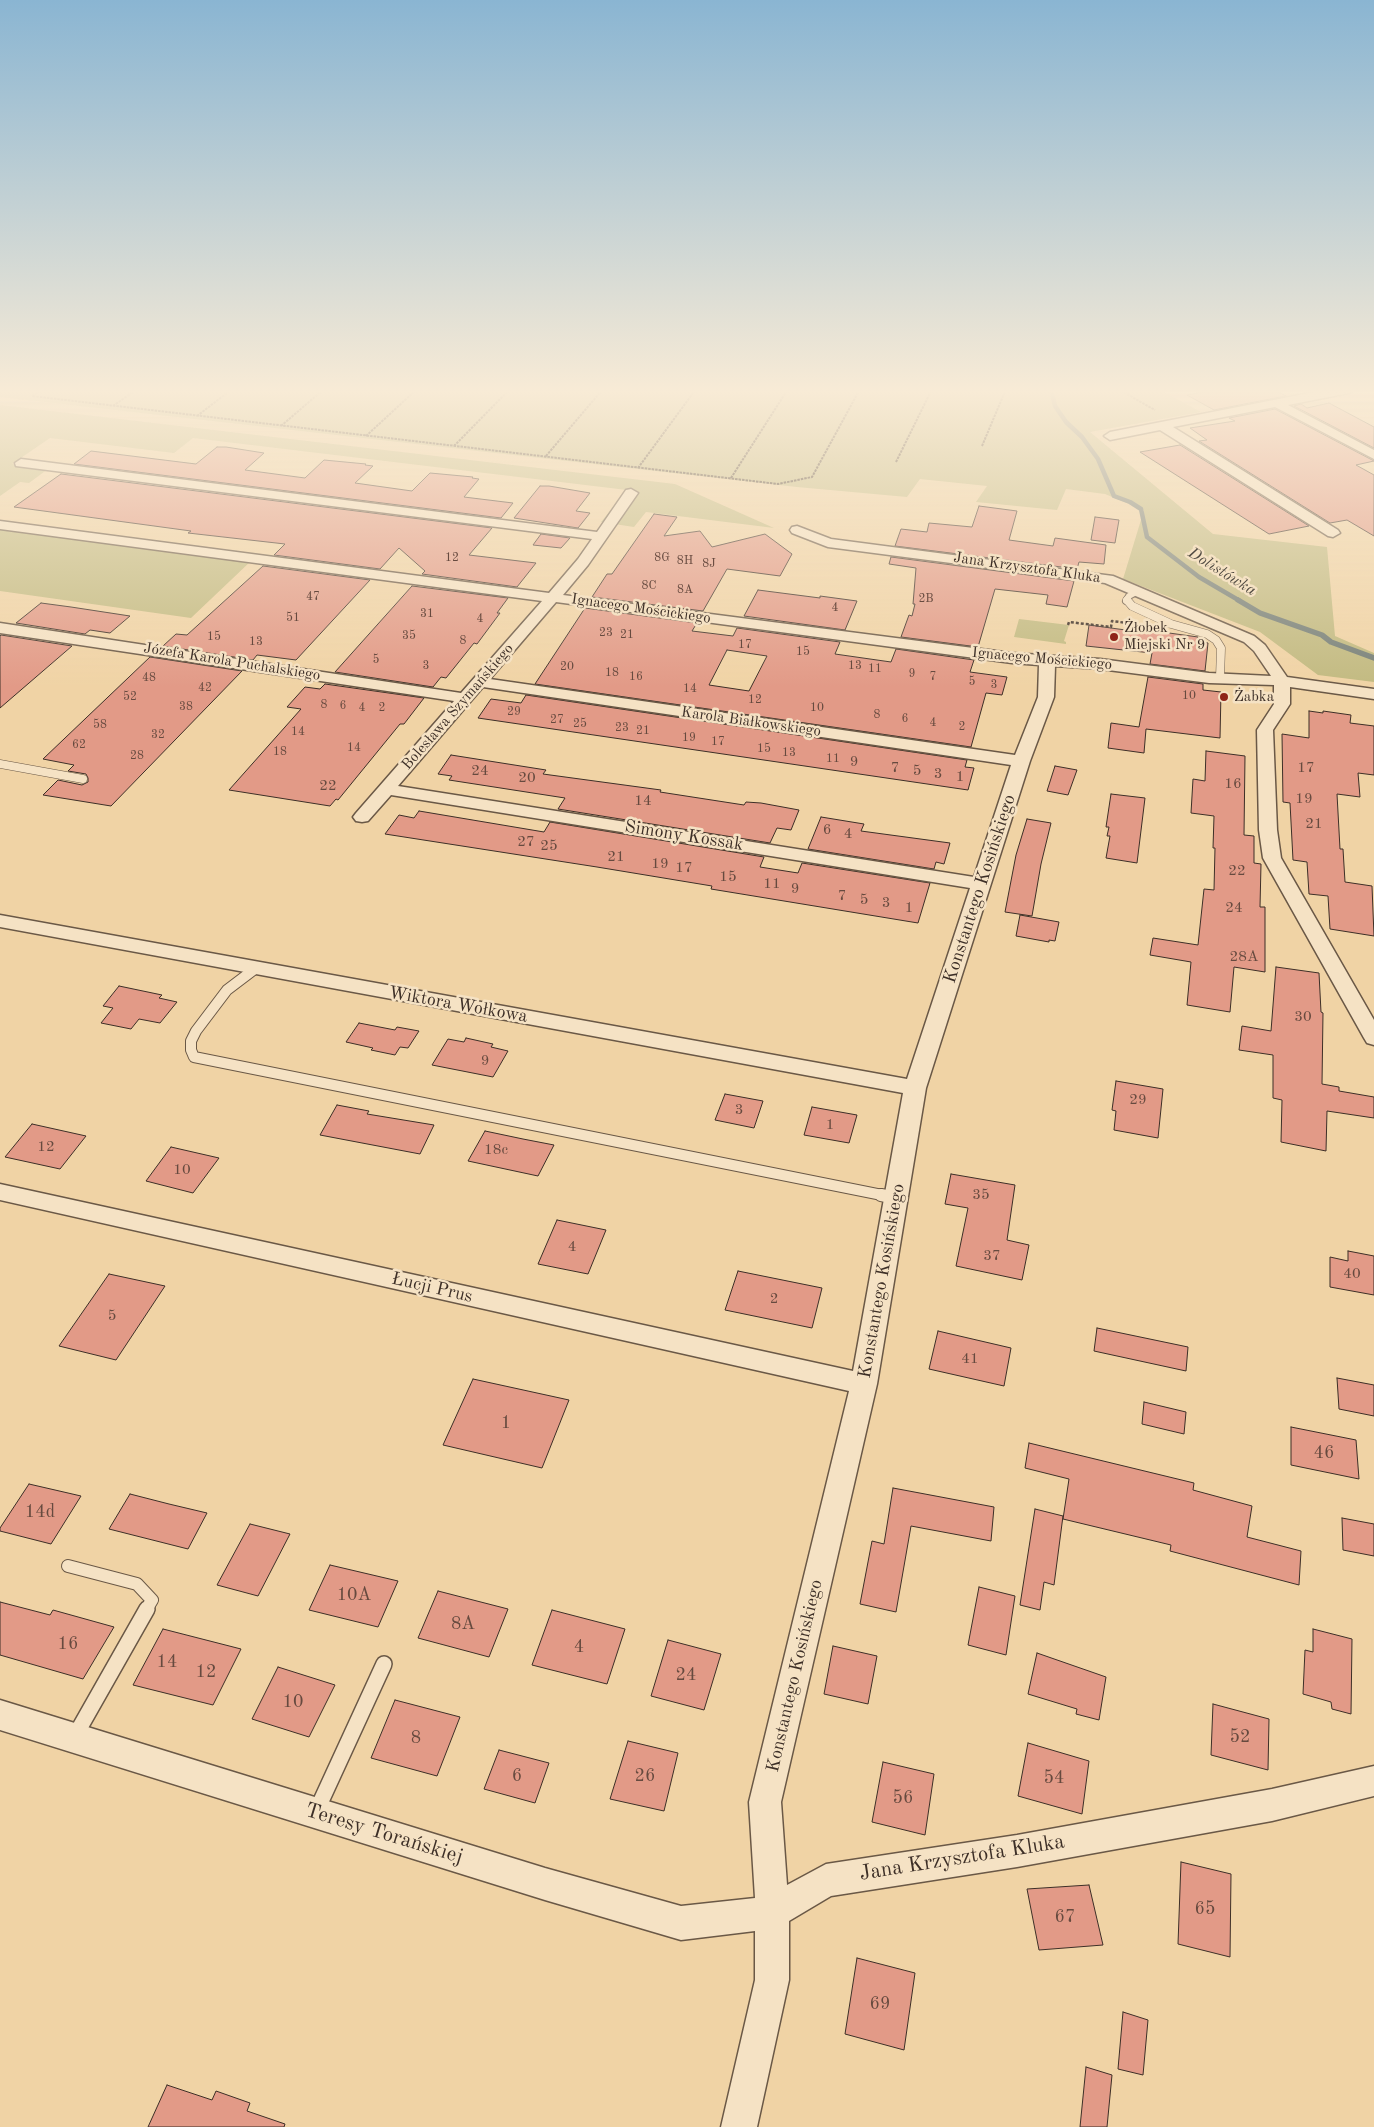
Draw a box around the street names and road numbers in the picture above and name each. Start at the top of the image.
street label: Jana Krzysztofa Kluka [952,549,1102,587]
street label: Ignacego Mościckiego [570,590,712,628]
street label: Józefa Karola Puchalskiego [142,639,322,685]
street label: Bolesława Szymańskiego [398,640,518,774]
street label: Ignacego Mościckiego [971,644,1113,674]
street label: Karola Białkowskiego [680,703,822,741]
street label: Konstantego Kosińskiego [939,792,1021,986]
street label: Simony Kossak [623,816,745,856]
street label: Wiktora Wołkowa [387,982,529,1028]
street label: Konstantego Kosińskiego [854,1182,910,1380]
street label: Łucji Prus [389,1268,475,1308]
street label: Konstantego Kosińskiego [762,1578,828,1774]
street label: Teresy Torańskiej [302,1798,466,1870]
street label: Jana Krzysztofa Kluka [858,1829,1066,1887]

